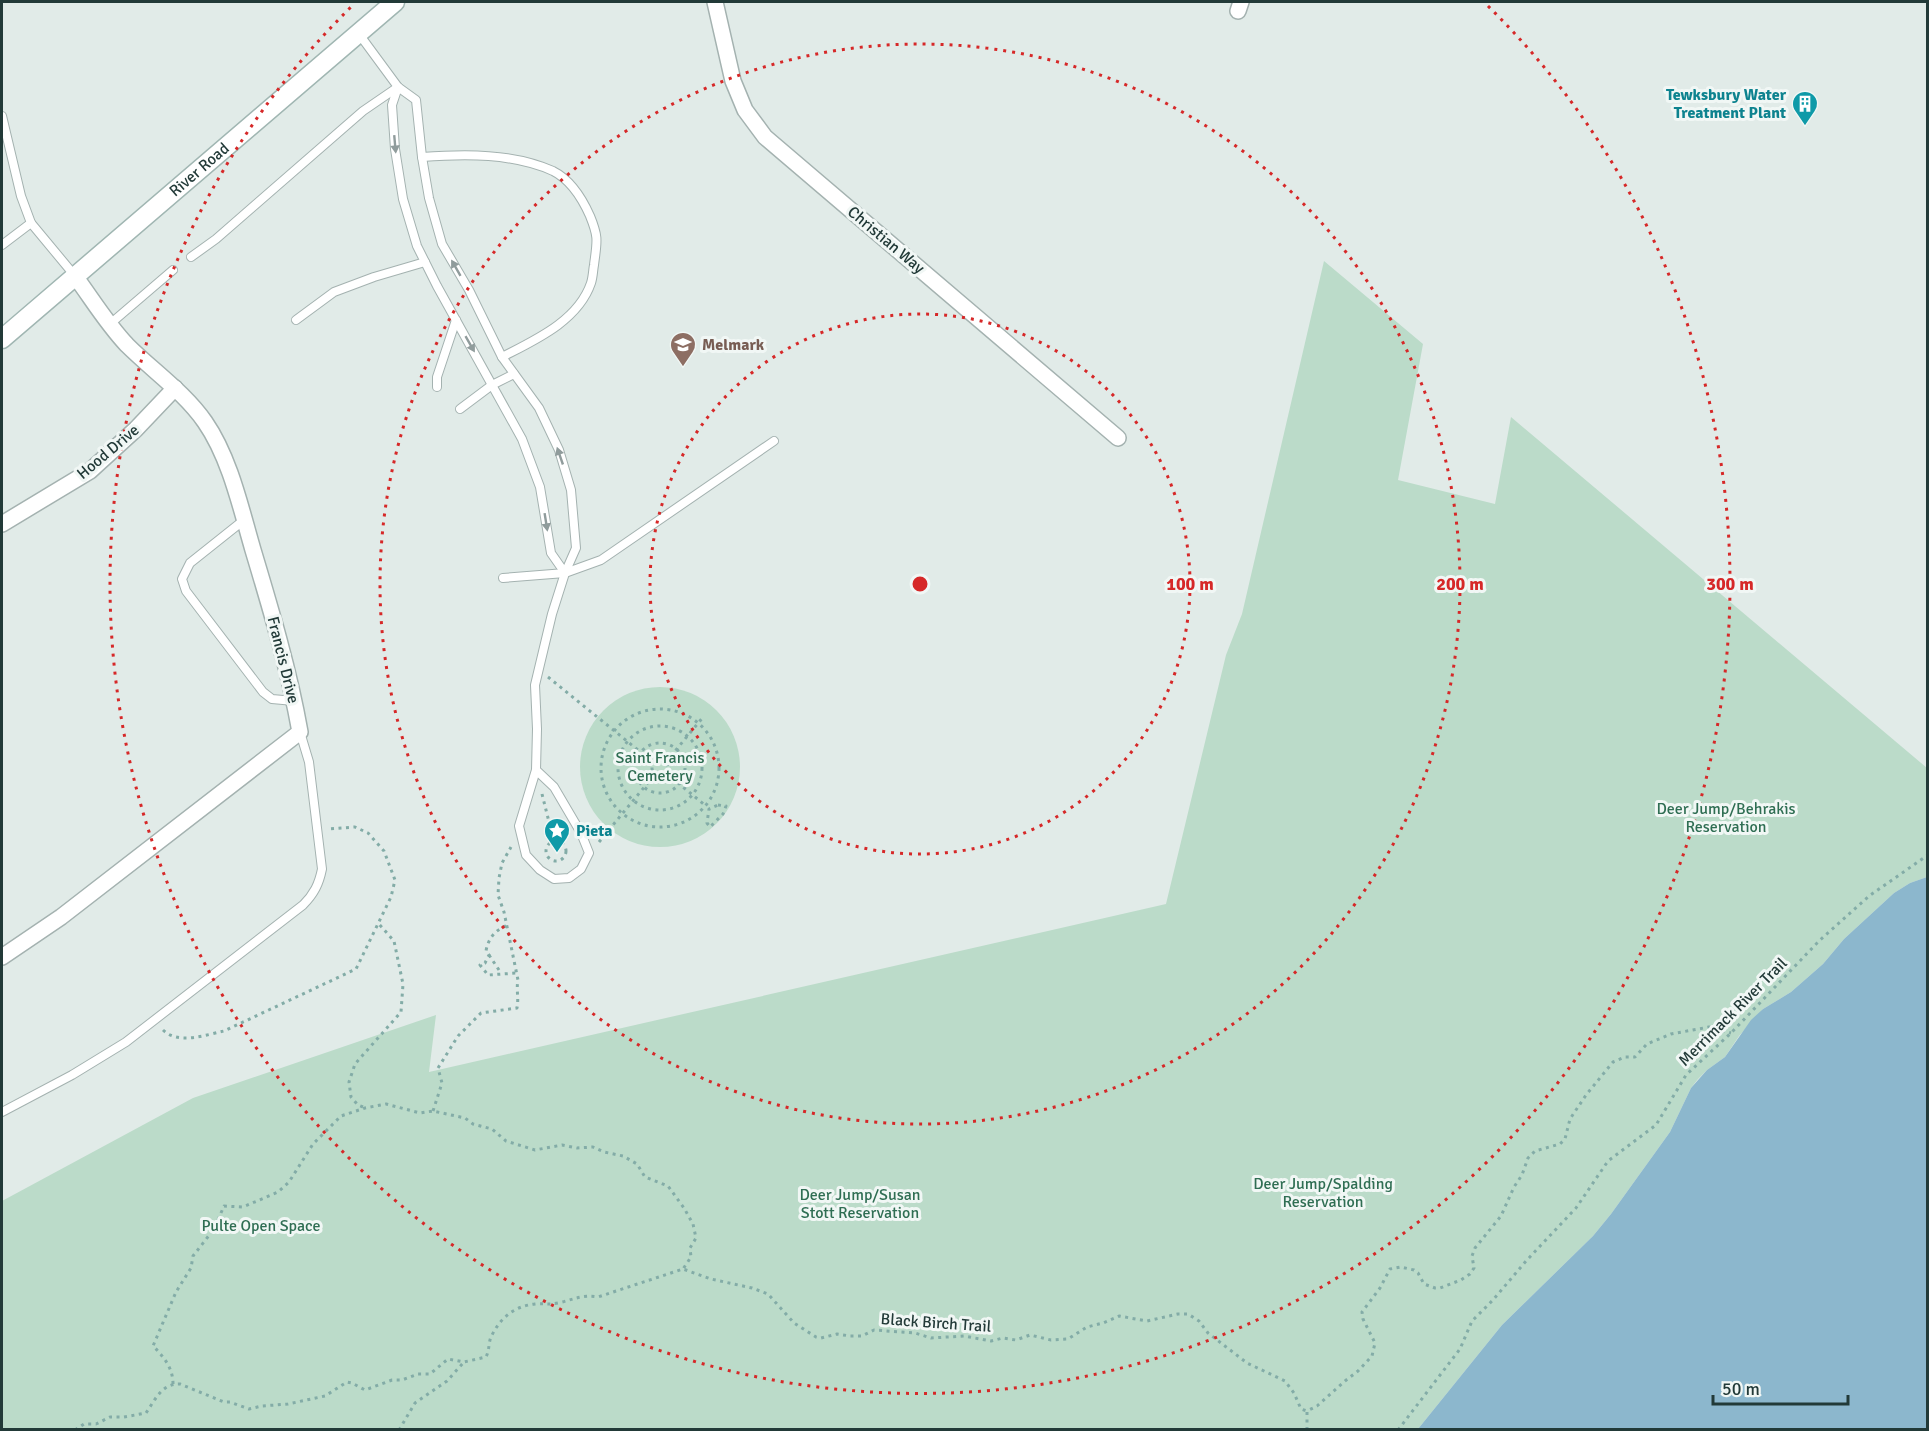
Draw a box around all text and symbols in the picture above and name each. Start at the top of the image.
place label: Tewksbury Water Treatment Plant [1666,85,1787,123]
building icon: Tewksbury Water Treatment Plant [1790,89,1820,127]
one-way arrow [390,135,400,154]
street label: River Road [165,139,233,201]
street label: Christian Way [843,202,929,278]
one-way arrow [451,259,461,276]
school or university icon: Melmark [668,330,698,368]
place label: Melmark [702,335,765,355]
one-way arrow [465,336,475,353]
street label: Hood Drive [73,420,143,484]
one-way arrow [555,447,565,465]
one-way arrow [541,513,550,532]
text: 100 m [1166,573,1214,595]
text: 200 m [1436,573,1484,595]
text: 300 m [1706,573,1754,595]
centre of rings [910,574,930,594]
street label: Francis Drive [263,614,303,706]
park label: Saint Francis Cemetery [616,748,704,786]
park label: Deer Jump/Behrakis Reservation [1656,799,1796,837]
place icon: Pieta [542,816,572,854]
place label: Pieta [576,821,612,841]
street label: Merrimack River Trail [1674,953,1792,1071]
park label: Deer Jump/Spalding Reservation [1253,1174,1393,1212]
park label: Deer Jump/Susan Stott Reservation [799,1185,921,1223]
park label: Pulte Open Space [201,1216,321,1236]
street label: Black Birch Trail [880,1309,992,1337]
scale bar [1713,1368,1848,1406]
text: 50 m [1722,1378,1760,1400]

